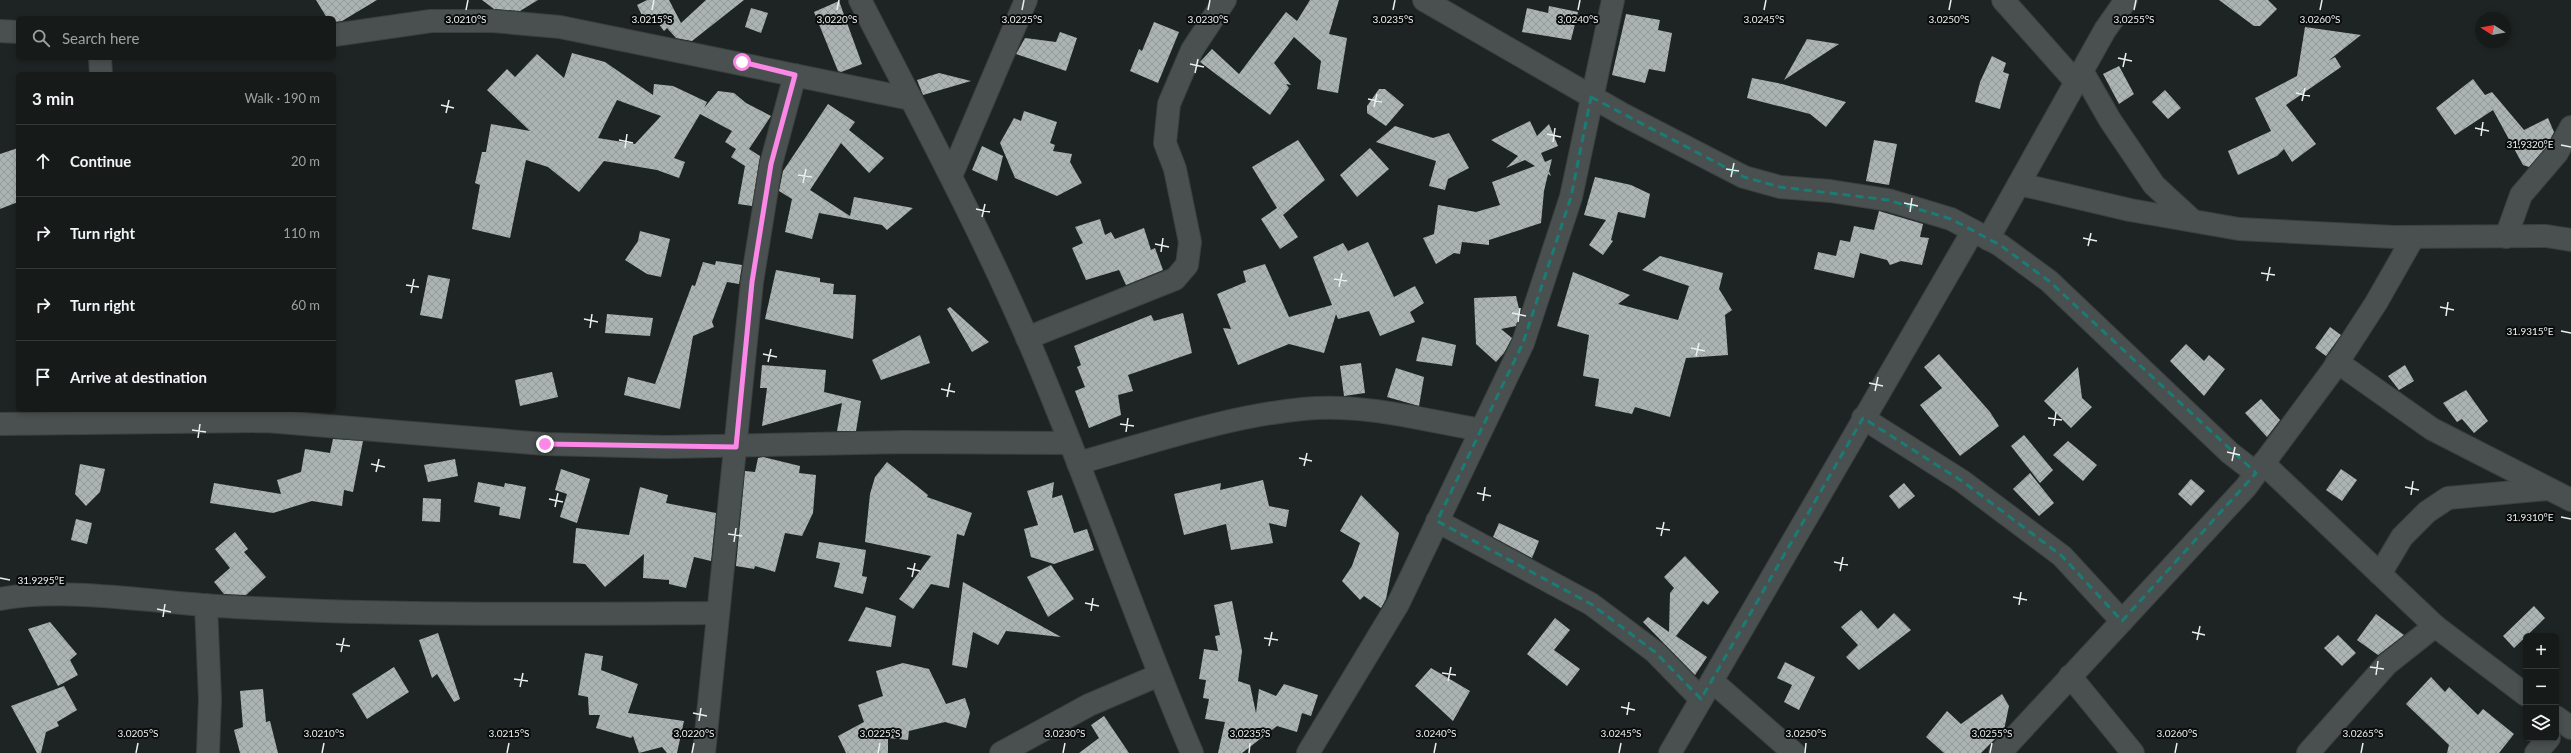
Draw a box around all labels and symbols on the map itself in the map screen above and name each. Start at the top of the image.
north arrow [2475,12,2511,48]
text: 3.0210°S [446,13,486,25]
text: 3.0215°S [632,13,672,25]
text: 3.0220°S [817,13,857,25]
text: 3.0225°S [1002,13,1042,25]
text: 3.0230°S [1188,13,1228,25]
text: 3.0235°S [1373,13,1413,25]
text: 3.0240°S [1558,13,1598,25]
text: 3.0245°S [1744,13,1784,25]
text: 3.0250°S [1929,13,1969,25]
text: 3.0255°S [2114,13,2154,25]
text: 3.0260°S [2300,13,2340,25]
route start [733,53,751,71]
text: 31.9320°E [2506,138,2554,150]
text: 31.9315°E [2506,325,2554,337]
route end [536,435,554,453]
text: 31.9310°E [2506,511,2554,523]
text: 31.9295°E [17,574,65,586]
text: 3.0205°S [118,727,158,739]
text: 3.0210°S [304,727,344,739]
text: 3.0215°S [489,727,529,739]
text: 3.0220°S [674,727,714,739]
text: 3.0225°S [860,727,900,739]
text: 3.0230°S [1045,727,1085,739]
text: 3.0235°S [1230,727,1270,739]
text: 3.0240°S [1416,727,1456,739]
text: 3.0245°S [1601,727,1641,739]
text: 3.0250°S [1786,727,1826,739]
text: 3.0255°S [1972,727,2012,739]
text: 3.0260°S [2157,727,2197,739]
text: 3.0265°S [2343,727,2383,739]

